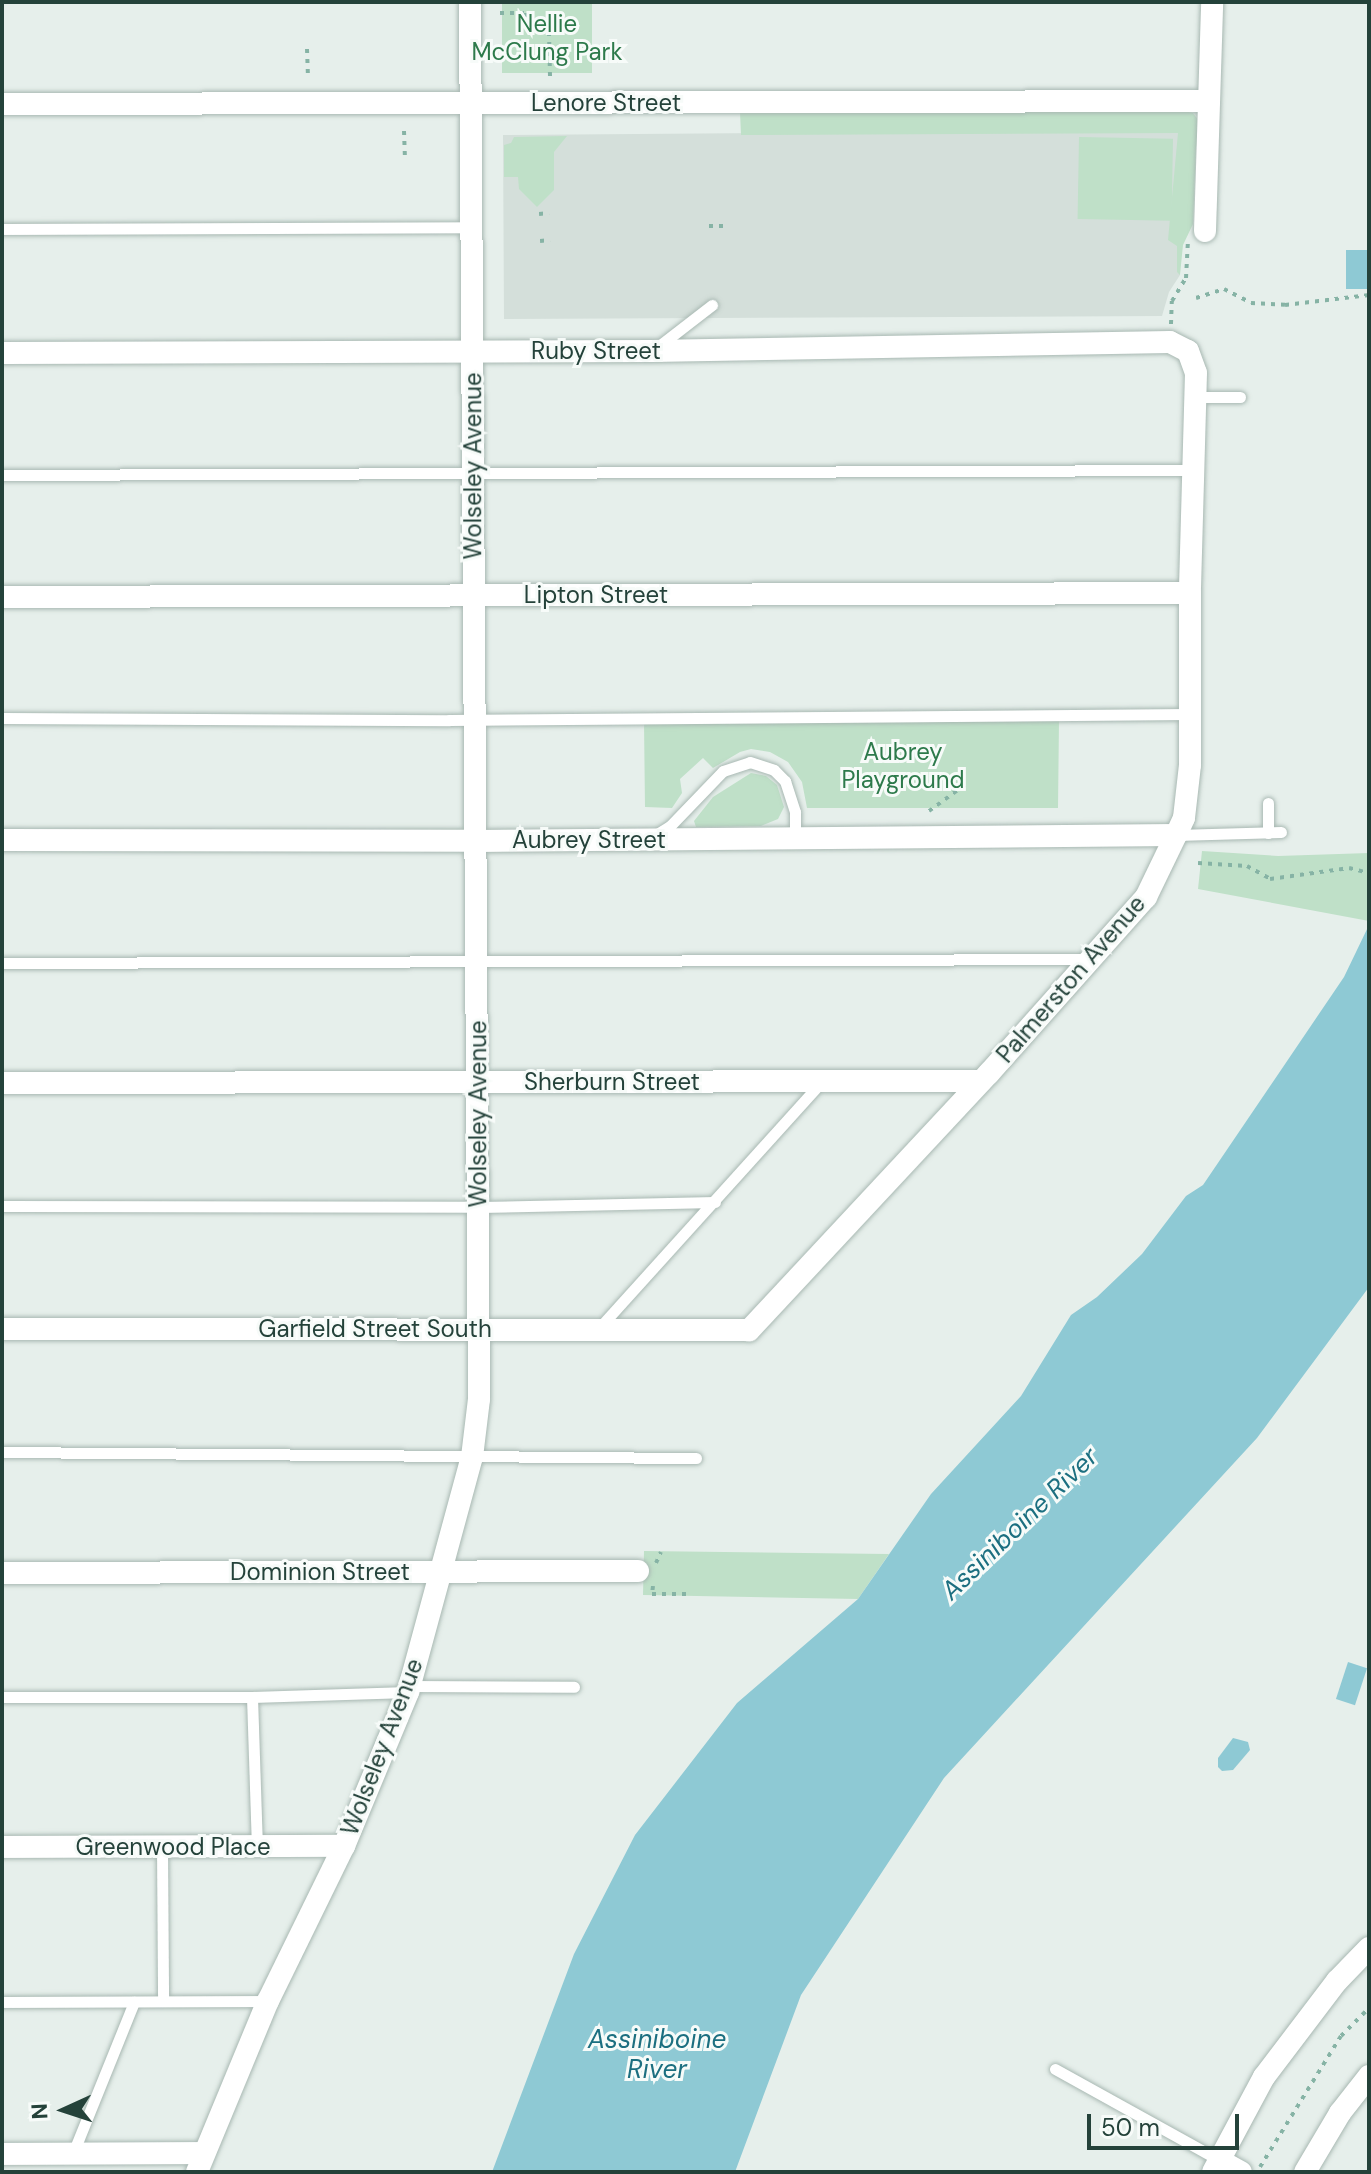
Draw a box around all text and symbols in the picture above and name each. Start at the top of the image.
park label: Nellie McClung Park [471,10,623,66]
street label: Lenore Street [531,89,681,117]
street label: Ruby Street [531,337,661,365]
street label: Wolseley Avenue [459,372,487,560]
street label: Lipton Street [524,581,668,609]
park label: Aubrey Playground [841,738,965,794]
street label: Aubrey Street [512,826,666,854]
street label: Palmerston Avenue [991,889,1151,1069]
street label: Wolseley Avenue [464,1020,492,1208]
street label: Sherburn Street [524,1068,700,1096]
street label: Garfield Street South [258,1315,492,1343]
water label: Assiniboine River [935,1441,1105,1607]
street label: Dominion Street [230,1558,410,1586]
street label: Wolseley Avenue [335,1655,429,1839]
street label: Greenwood Place [75,1833,271,1861]
water label: Assiniboine River [588,2024,726,2086]
north arrow [24,2070,104,2150]
scale bar [1091,2098,1243,2148]
text: N [25,2103,54,2120]
text: 50 m [1101,2112,1160,2143]

